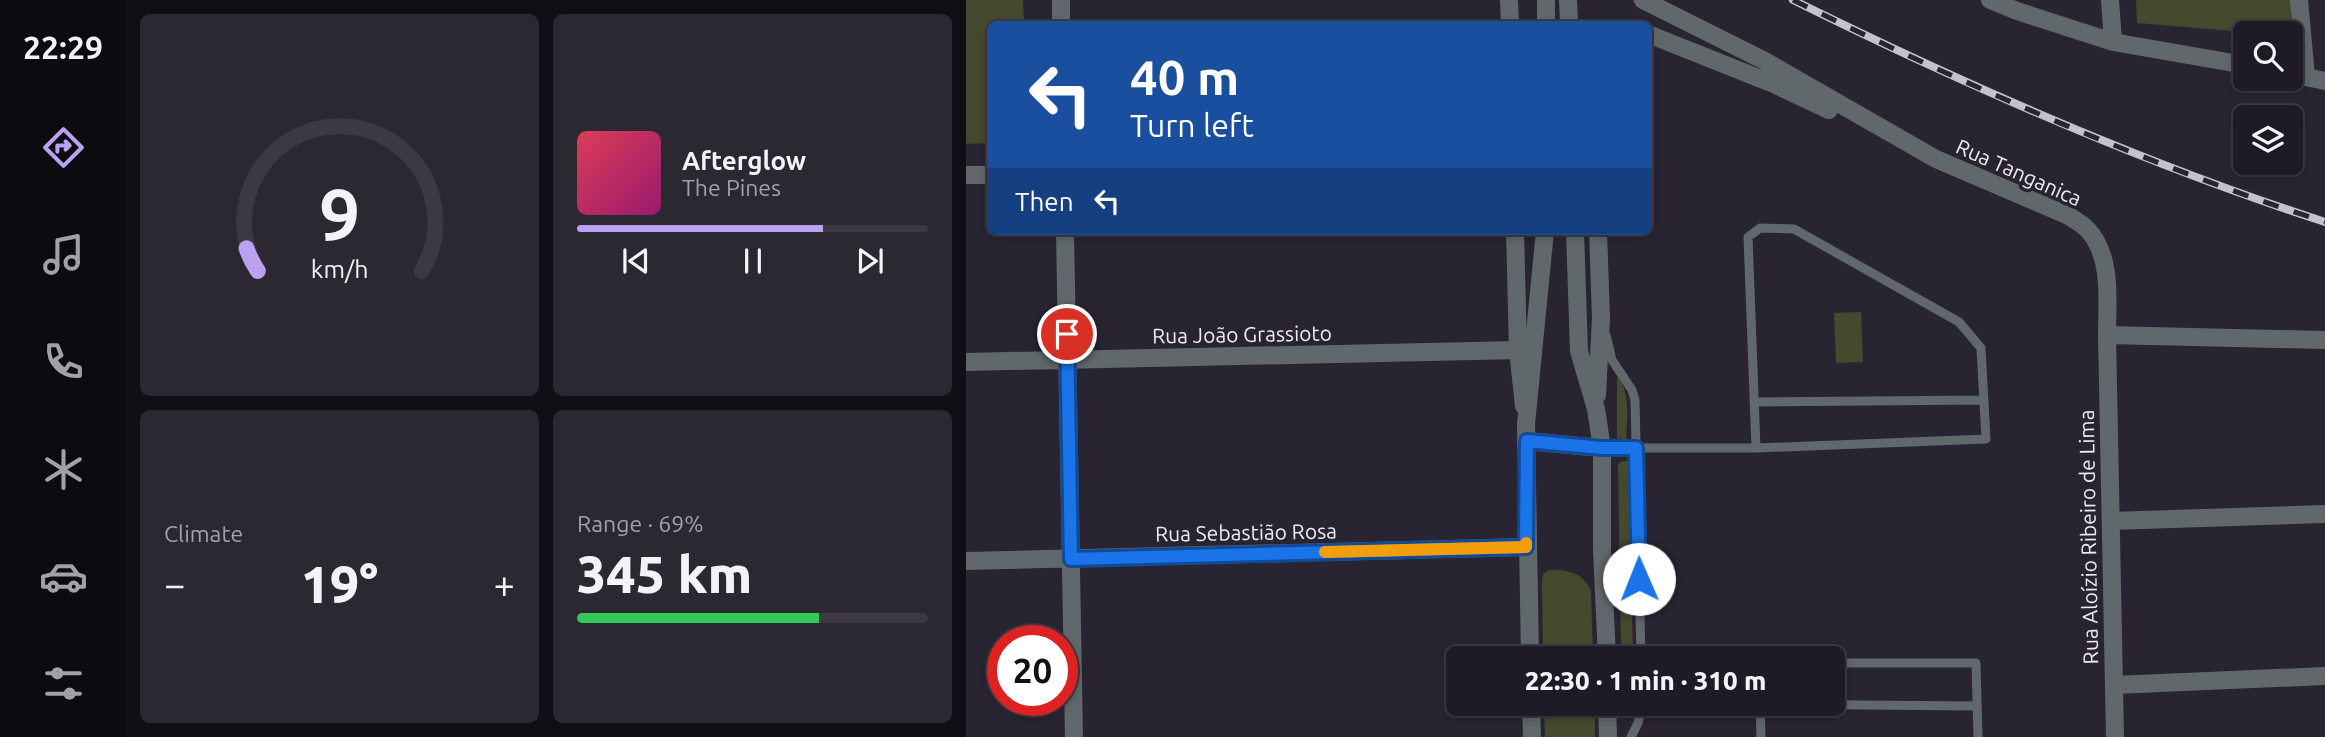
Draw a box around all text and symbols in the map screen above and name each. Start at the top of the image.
map controls [2233,21,2303,175]
button: search [2233,21,2303,91]
text: 22:29 [23,29,103,65]
icon: left [1015,49,1106,140]
text: 40 m [1130,49,1239,104]
button: layers [2233,105,2303,175]
text: Turn left [1130,107,1254,143]
icon: directions [39,123,88,172]
street label: Rua Tanganica [1953,134,2085,210]
text: Afterglow [682,146,806,175]
text: 9 [319,174,360,256]
text: The Pines [682,175,781,200]
icon: left [1088,182,1126,220]
text: Then [1015,187,1074,216]
icon: music [39,230,88,279]
icon: previous [617,242,655,280]
icon: pause [734,242,772,280]
icon: next [851,242,889,280]
text: km/h [311,255,368,283]
pin [1037,304,1097,364]
icon: arrive [1048,315,1086,353]
street label: Rua João Grassioto [1152,320,1332,348]
icon: phone [39,337,88,386]
street label: Rua Aloízio Ribeiro de Lima [2074,409,2102,665]
icon: climate [39,445,88,494]
text: Range · 69% [577,511,704,536]
street label: Rua Sebastião Rosa [1155,518,1337,546]
text: Climate [164,521,243,546]
position arrow [1602,542,1676,616]
text: 345 km [577,545,752,603]
icon: car [39,552,88,601]
text: 19° [301,555,378,613]
text: − [164,563,185,605]
text: + [494,563,515,605]
speed limit sign: 20 [987,625,1078,716]
icon: filters [39,659,88,708]
text: 22:30 · 1 min · 310 m [1525,666,1766,695]

